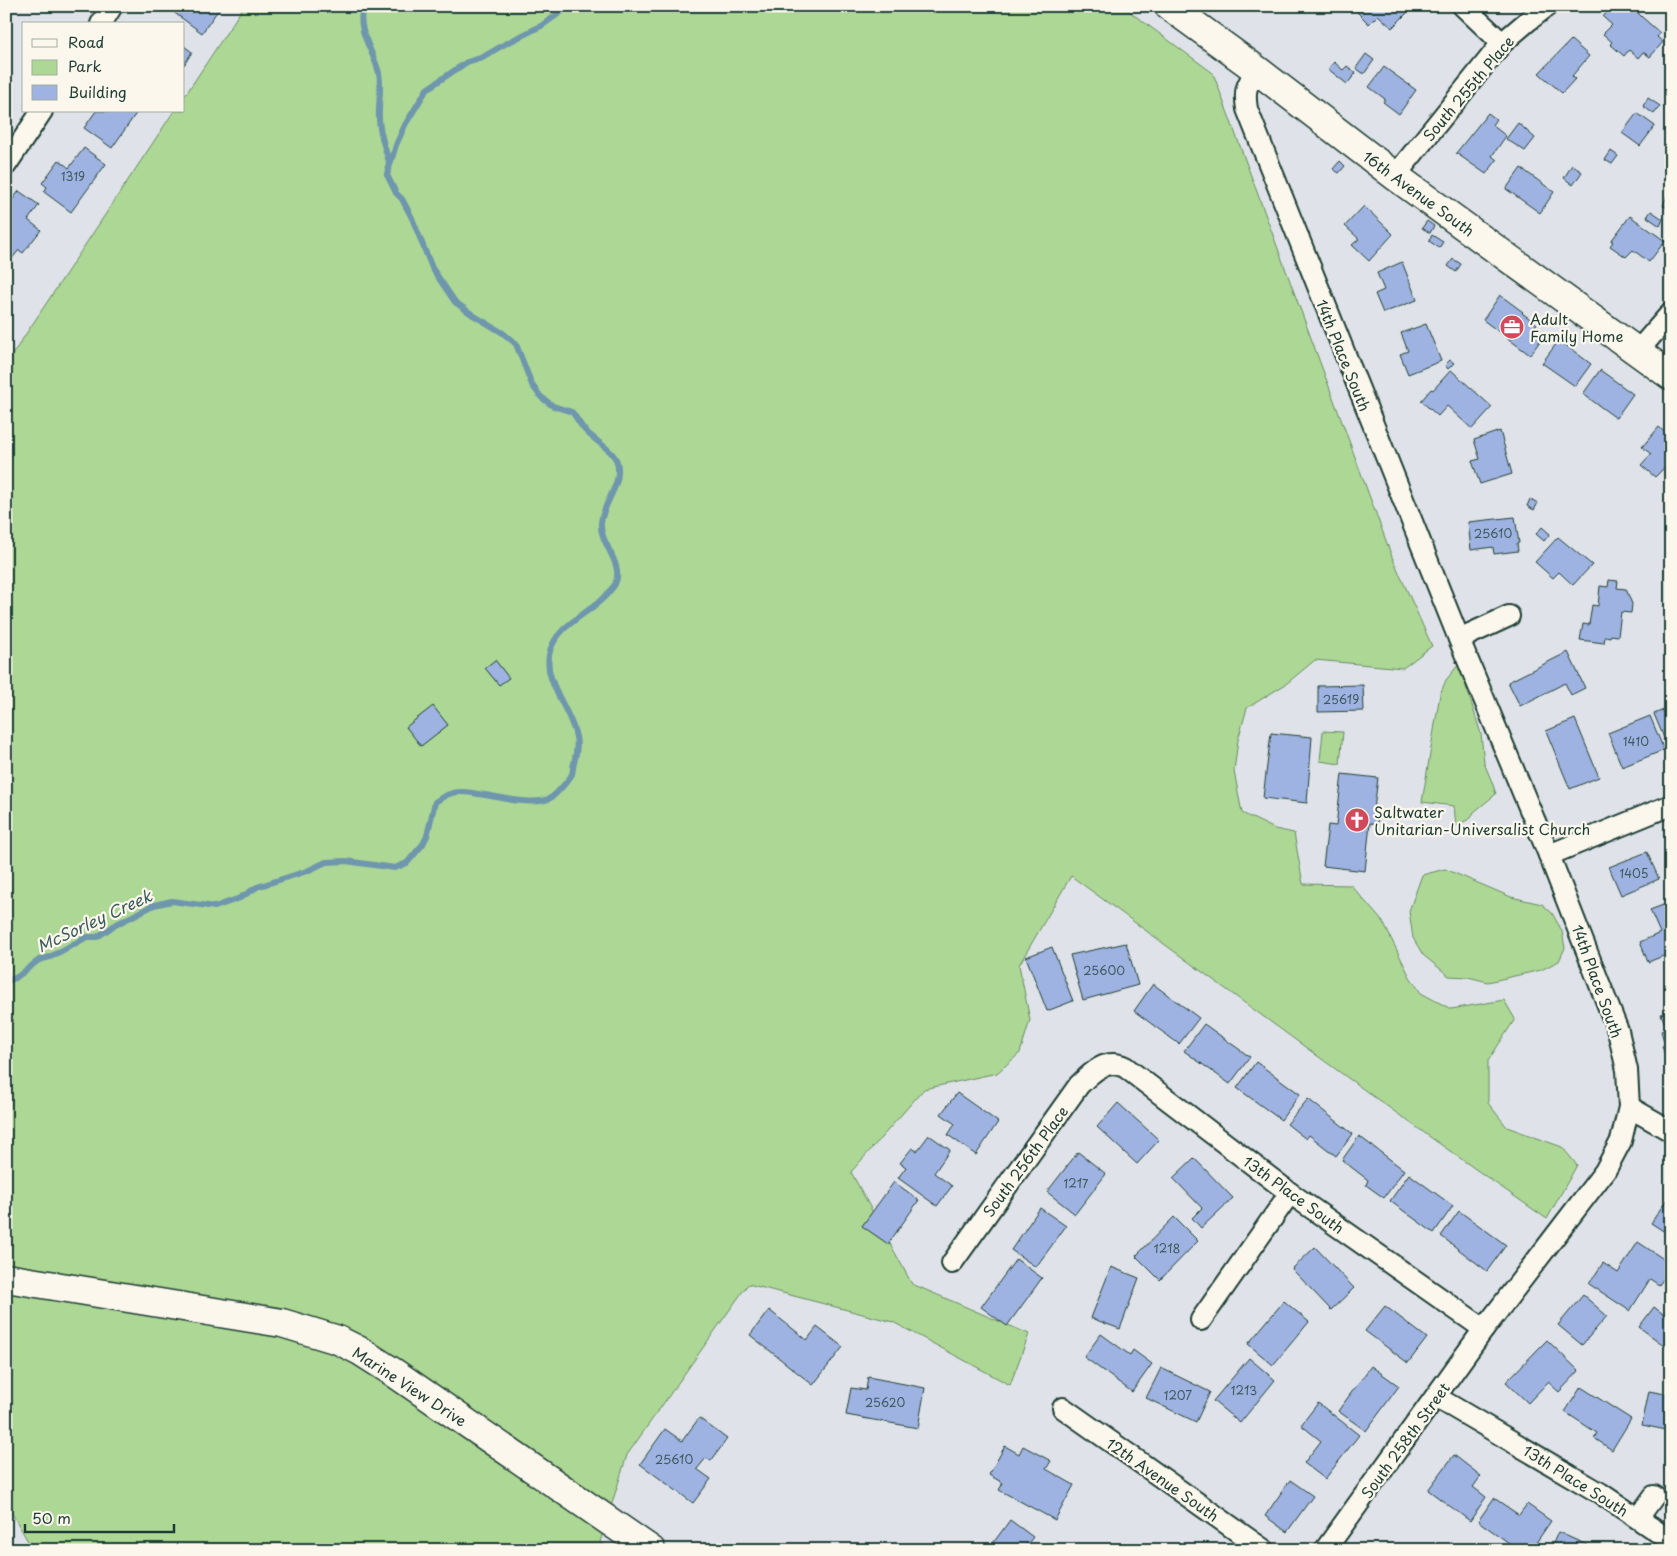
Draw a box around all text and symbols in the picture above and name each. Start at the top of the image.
legend [22,22,185,112]
text: Road [68,30,104,53]
street label: South 255th Place [1417,30,1519,146]
text: Park [68,54,102,77]
text: Building [68,80,127,103]
street label: 16th Avenue South [1358,144,1480,242]
house number: 1319 [61,167,85,185]
street label: 14th Place South [1311,295,1377,415]
place label: Adult Family Home [1530,307,1624,347]
office icon: Adult Family Home [1499,314,1525,340]
house number: 25610 [1474,524,1513,542]
house number: 25619 [1323,690,1359,708]
house number: 1410 [1623,732,1649,750]
place label: Saltwater Unitarian-Universalist Church [1374,800,1590,840]
church icon: Saltwater Unitarian-Universalist Church [1344,807,1370,833]
house number: 1405 [1620,864,1648,882]
water label: McSorley Creek [33,882,157,957]
street label: 14th Place South [1567,921,1629,1041]
house number: 25600 [1083,961,1125,979]
street label: South 256th Place [977,1101,1073,1221]
street label: 13th Place South [1239,1149,1349,1239]
house number: 1217 [1064,1174,1089,1192]
house number: 1218 [1154,1239,1181,1257]
street label: Marine View Drive [348,1340,472,1432]
street label: South 258th Street [1355,1377,1455,1503]
house number: 1213 [1231,1381,1257,1399]
house number: 1207 [1164,1386,1192,1404]
house number: 25620 [865,1393,905,1411]
street label: 12th Avenue South [1102,1431,1224,1527]
street label: 13th Place South [1519,1438,1633,1522]
house number: 25610 [655,1450,694,1468]
scale bar [25,1501,174,1533]
text: 50 m [32,1506,71,1529]

